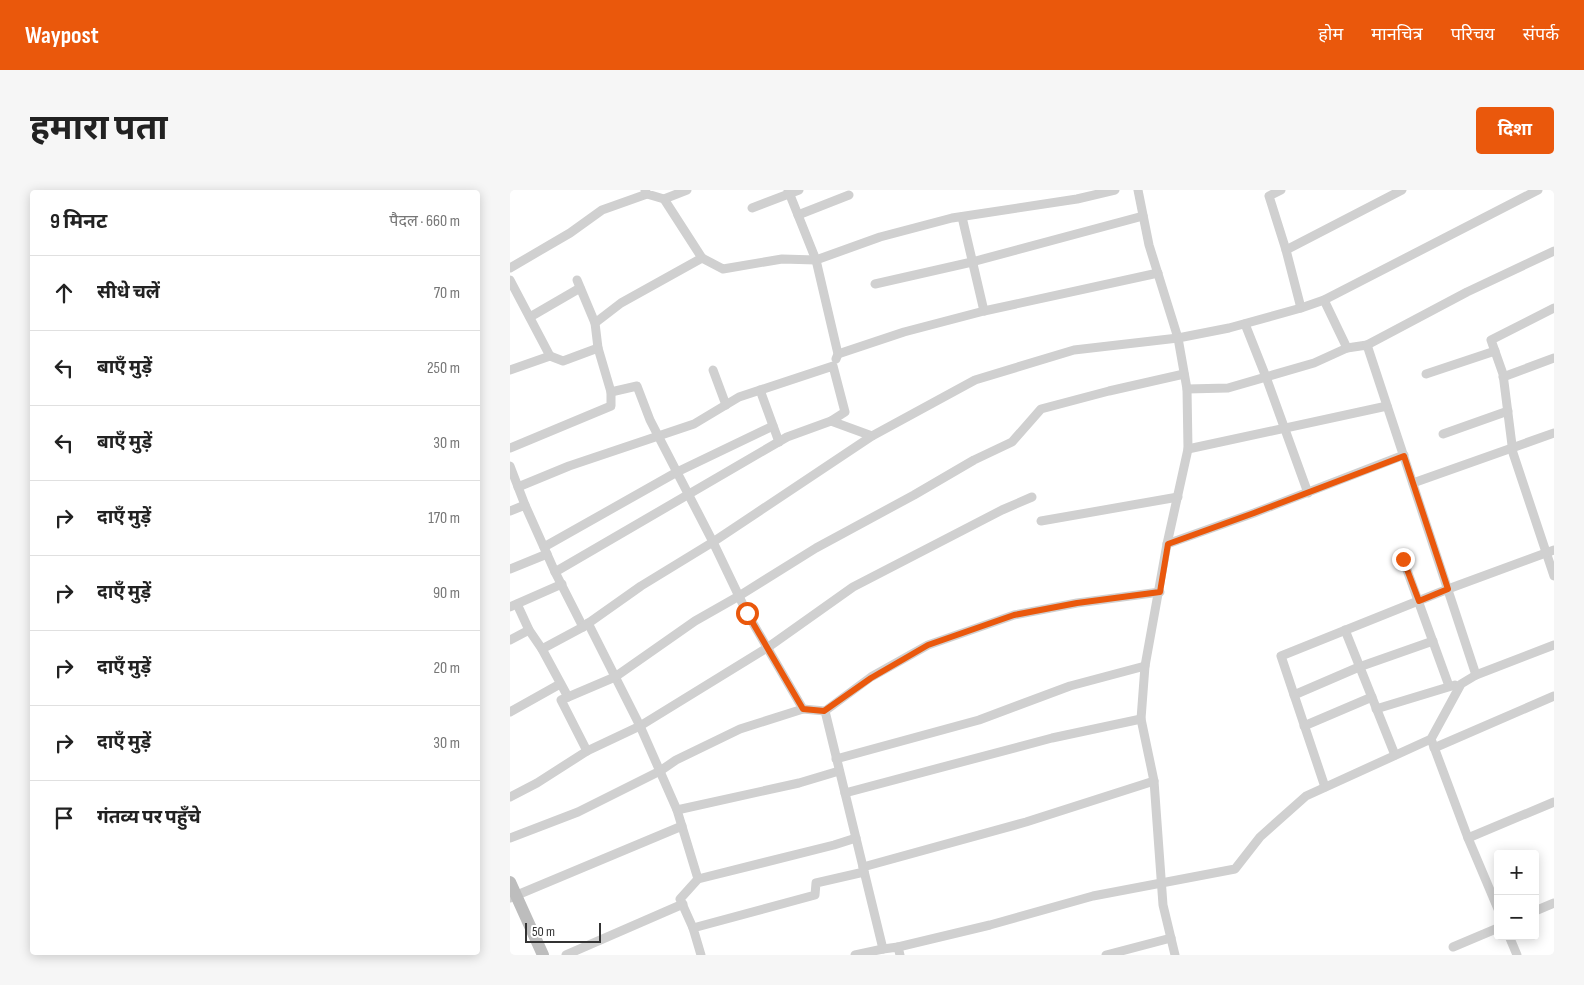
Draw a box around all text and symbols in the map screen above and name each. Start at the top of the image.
text: Waypost [25,21,99,50]
text: होम [1318,24,1343,45]
text: मानचित्र [1371,24,1423,45]
text: परिचय [1451,24,1495,45]
text: संपर्क [1523,24,1559,45]
text: हमारा पता [30,107,168,150]
button: दिशा [1476,107,1554,154]
text: 9 मिनट [50,209,107,234]
text: पैदल · 660 m [389,212,460,231]
icon: ahead [50,279,78,307]
text: सीधे चलें [97,281,160,304]
text: 70 m [434,284,460,303]
icon: left [50,354,78,382]
text: बाएँ मुड़ें [97,356,152,379]
text: 250 m [427,359,460,378]
icon: left [50,429,78,457]
text: बाएँ मुड़ें [97,431,152,454]
text: 30 m [433,434,460,453]
icon: right [50,504,78,532]
text: दाएँ मुड़ें [97,506,151,529]
text: 170 m [428,509,460,528]
route end [1392,548,1415,571]
icon: right [50,579,78,607]
text: दाएँ मुड़ें [97,581,151,604]
text: 90 m [433,584,460,603]
route start [736,602,759,625]
icon: right [50,654,78,682]
text: दाएँ मुड़ें [97,656,151,679]
text: 20 m [433,659,460,678]
icon: right [50,729,78,757]
text: दाएँ मुड़ें [97,731,151,754]
text: 30 m [433,734,460,753]
icon: arrive [50,804,78,832]
text: गंतव्य पर पहुँचे [97,806,201,829]
map controls [1494,850,1539,940]
button: + [1494,850,1539,895]
button: − [1494,895,1539,940]
scale bar [525,920,601,943]
text: 50 m [532,923,555,940]

